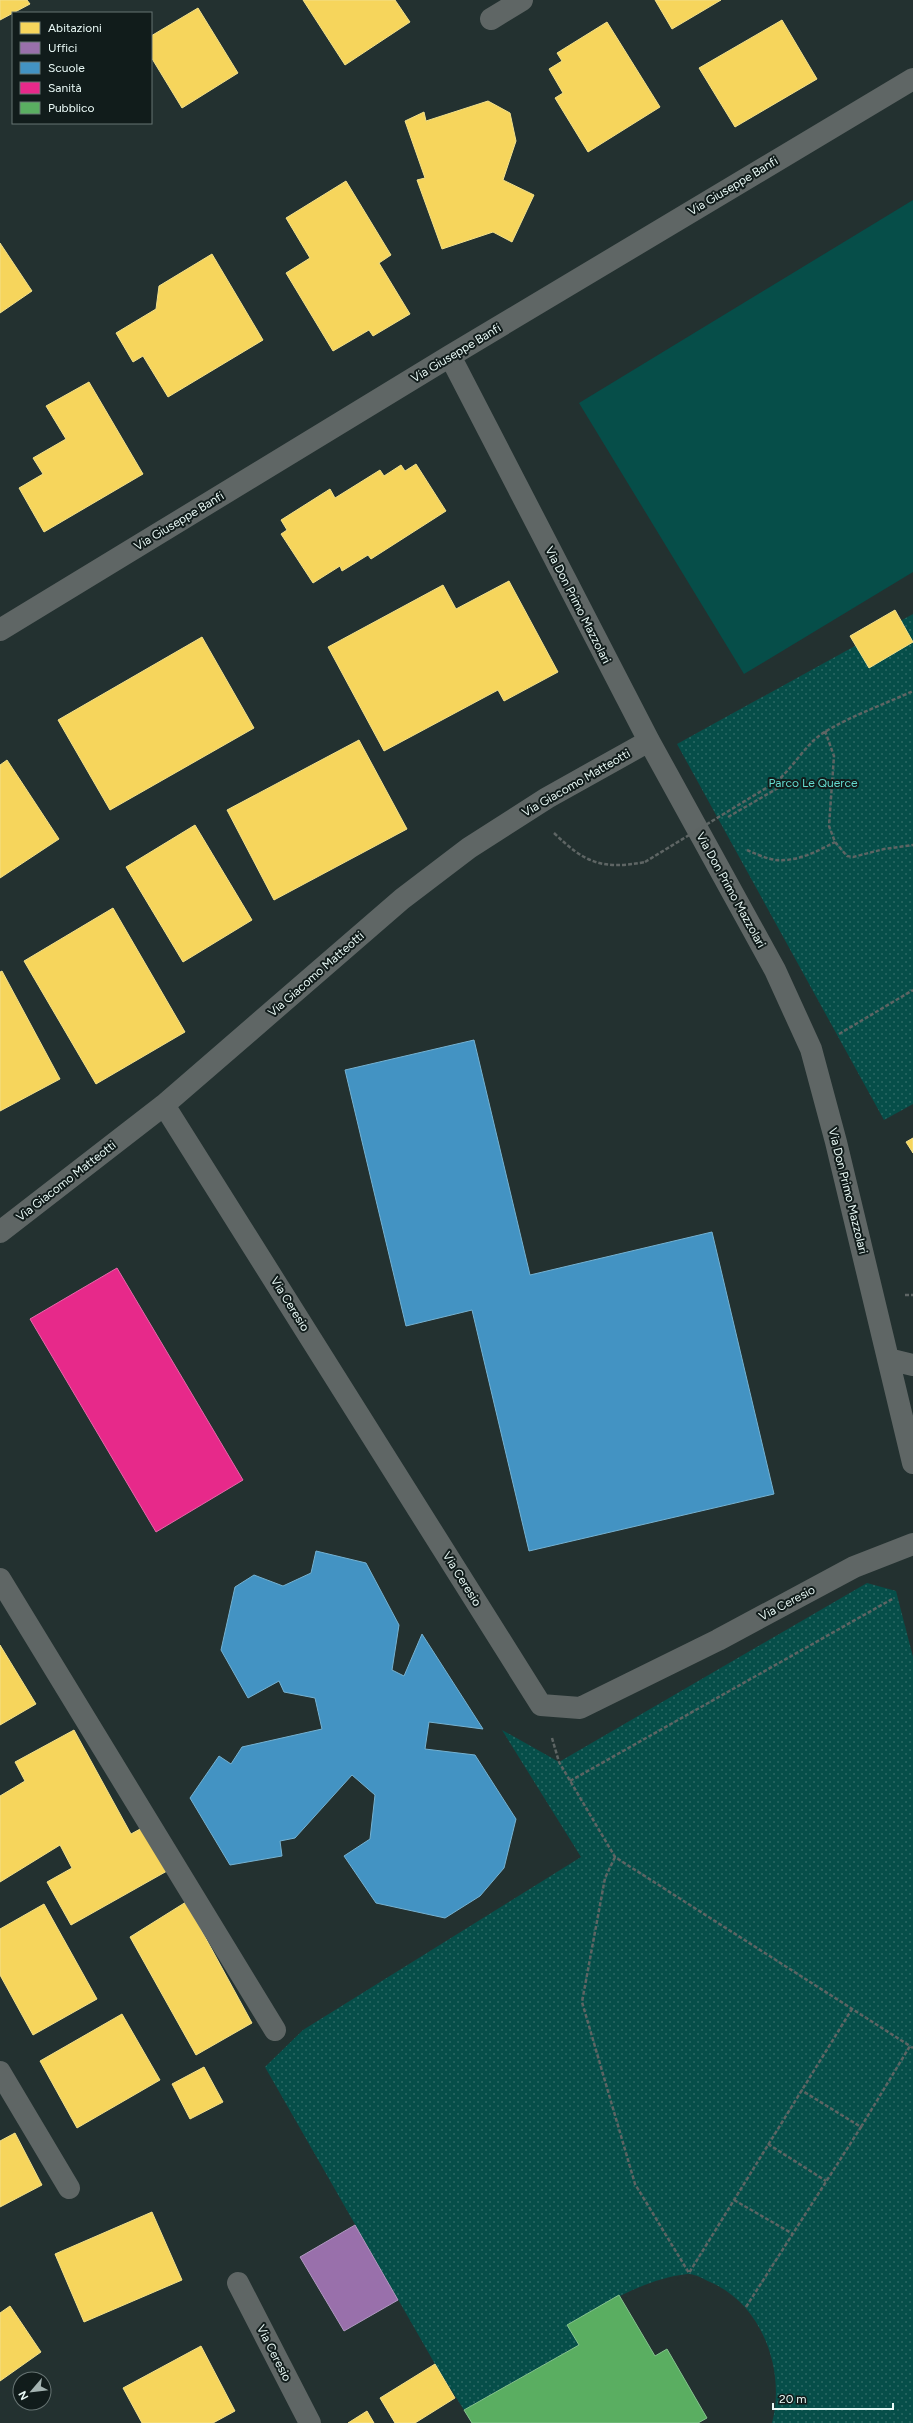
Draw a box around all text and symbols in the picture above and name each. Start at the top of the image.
legend [12,12,152,124]
text: Abitazioni [48,21,102,35]
text: Uffici [48,41,77,55]
text: Scuole [48,61,85,75]
text: Sanità [48,81,82,95]
text: Pubblico [48,101,95,115]
street label: Via Giuseppe Banfi [686,154,780,218]
street label: Via Giuseppe Banfi [409,321,503,385]
street label: Via Giuseppe Banfi [132,489,226,553]
street label: Via Don Primo Mazzolari [542,544,614,666]
street label: Via Giacomo Matteotti [519,746,633,820]
park label: Parco Le Querce [769,776,858,790]
street label: Via Don Primo Mazzolari [693,830,769,950]
street label: Via Giacomo Matteotti [265,929,367,1019]
street label: Via Don Primo Mazzolari [826,1126,870,1256]
street label: Via Giacomo Matteotti [13,1138,119,1224]
street label: Via Ceresio [268,1274,312,1334]
street label: Via Ceresio [440,1549,484,1609]
street label: Via Ceresio [757,1582,817,1624]
street label: Via Ceresio [254,2322,294,2384]
north arrow [12,2371,52,2411]
scale bar [773,2385,893,2411]
text: N [16,2389,31,2402]
text: 20 m [779,2392,807,2406]

